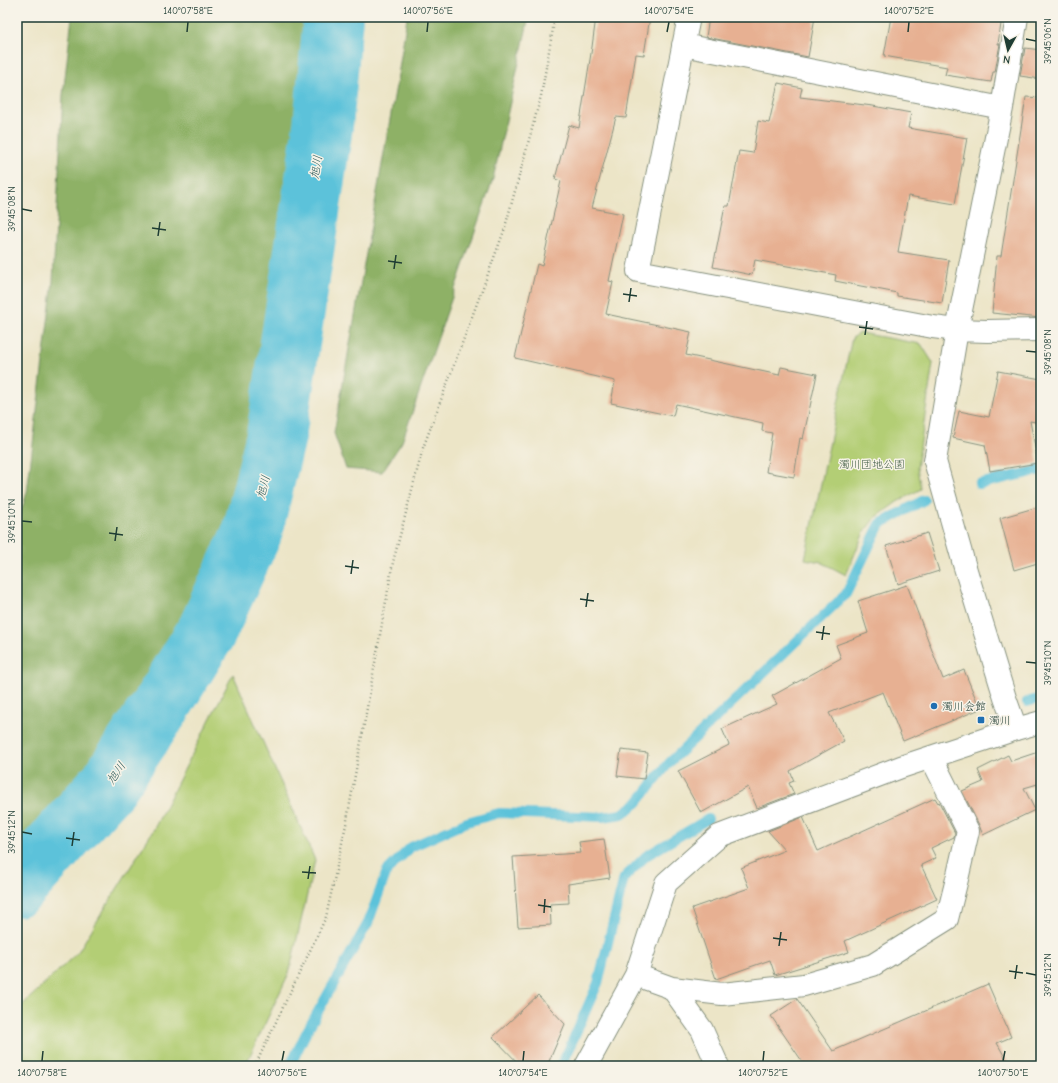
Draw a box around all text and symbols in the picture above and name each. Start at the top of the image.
text: 140°07'58"E [163,5,213,17]
text: 140°07'56"E [403,5,453,17]
text: 140°07'54"E [644,5,694,17]
text: 140°07'52"E [884,5,934,17]
text: 39°45'06"N [1042,18,1054,64]
north arrow [988,30,1028,70]
text: N [1002,52,1011,66]
water label: 旭川 [307,154,325,180]
text: 39°45'08"N [6,186,18,232]
text: 39°45'08"N [1042,329,1054,375]
park label: 濁川団地公園 [839,458,905,471]
water label: 旭川 [253,474,273,500]
text: 39°45'10"N [6,499,18,543]
text: 39°45'10"N [1042,641,1054,685]
place label: 濁川会館 [942,700,986,713]
marker: 濁川会館 [929,701,939,711]
place label: 濁川 [989,714,1011,727]
marker: 濁川 [976,715,986,725]
water label: 旭川 [103,759,129,787]
text: 39°45'12"N [6,810,18,854]
text: 39°45'12"N [1042,953,1054,997]
text: 140°07'58"E [17,1067,67,1079]
text: 140°07'56"E [257,1067,307,1079]
text: 140°07'54"E [498,1067,548,1079]
text: 140°07'52"E [738,1067,788,1079]
text: 140°07'50"E [978,1067,1028,1079]

